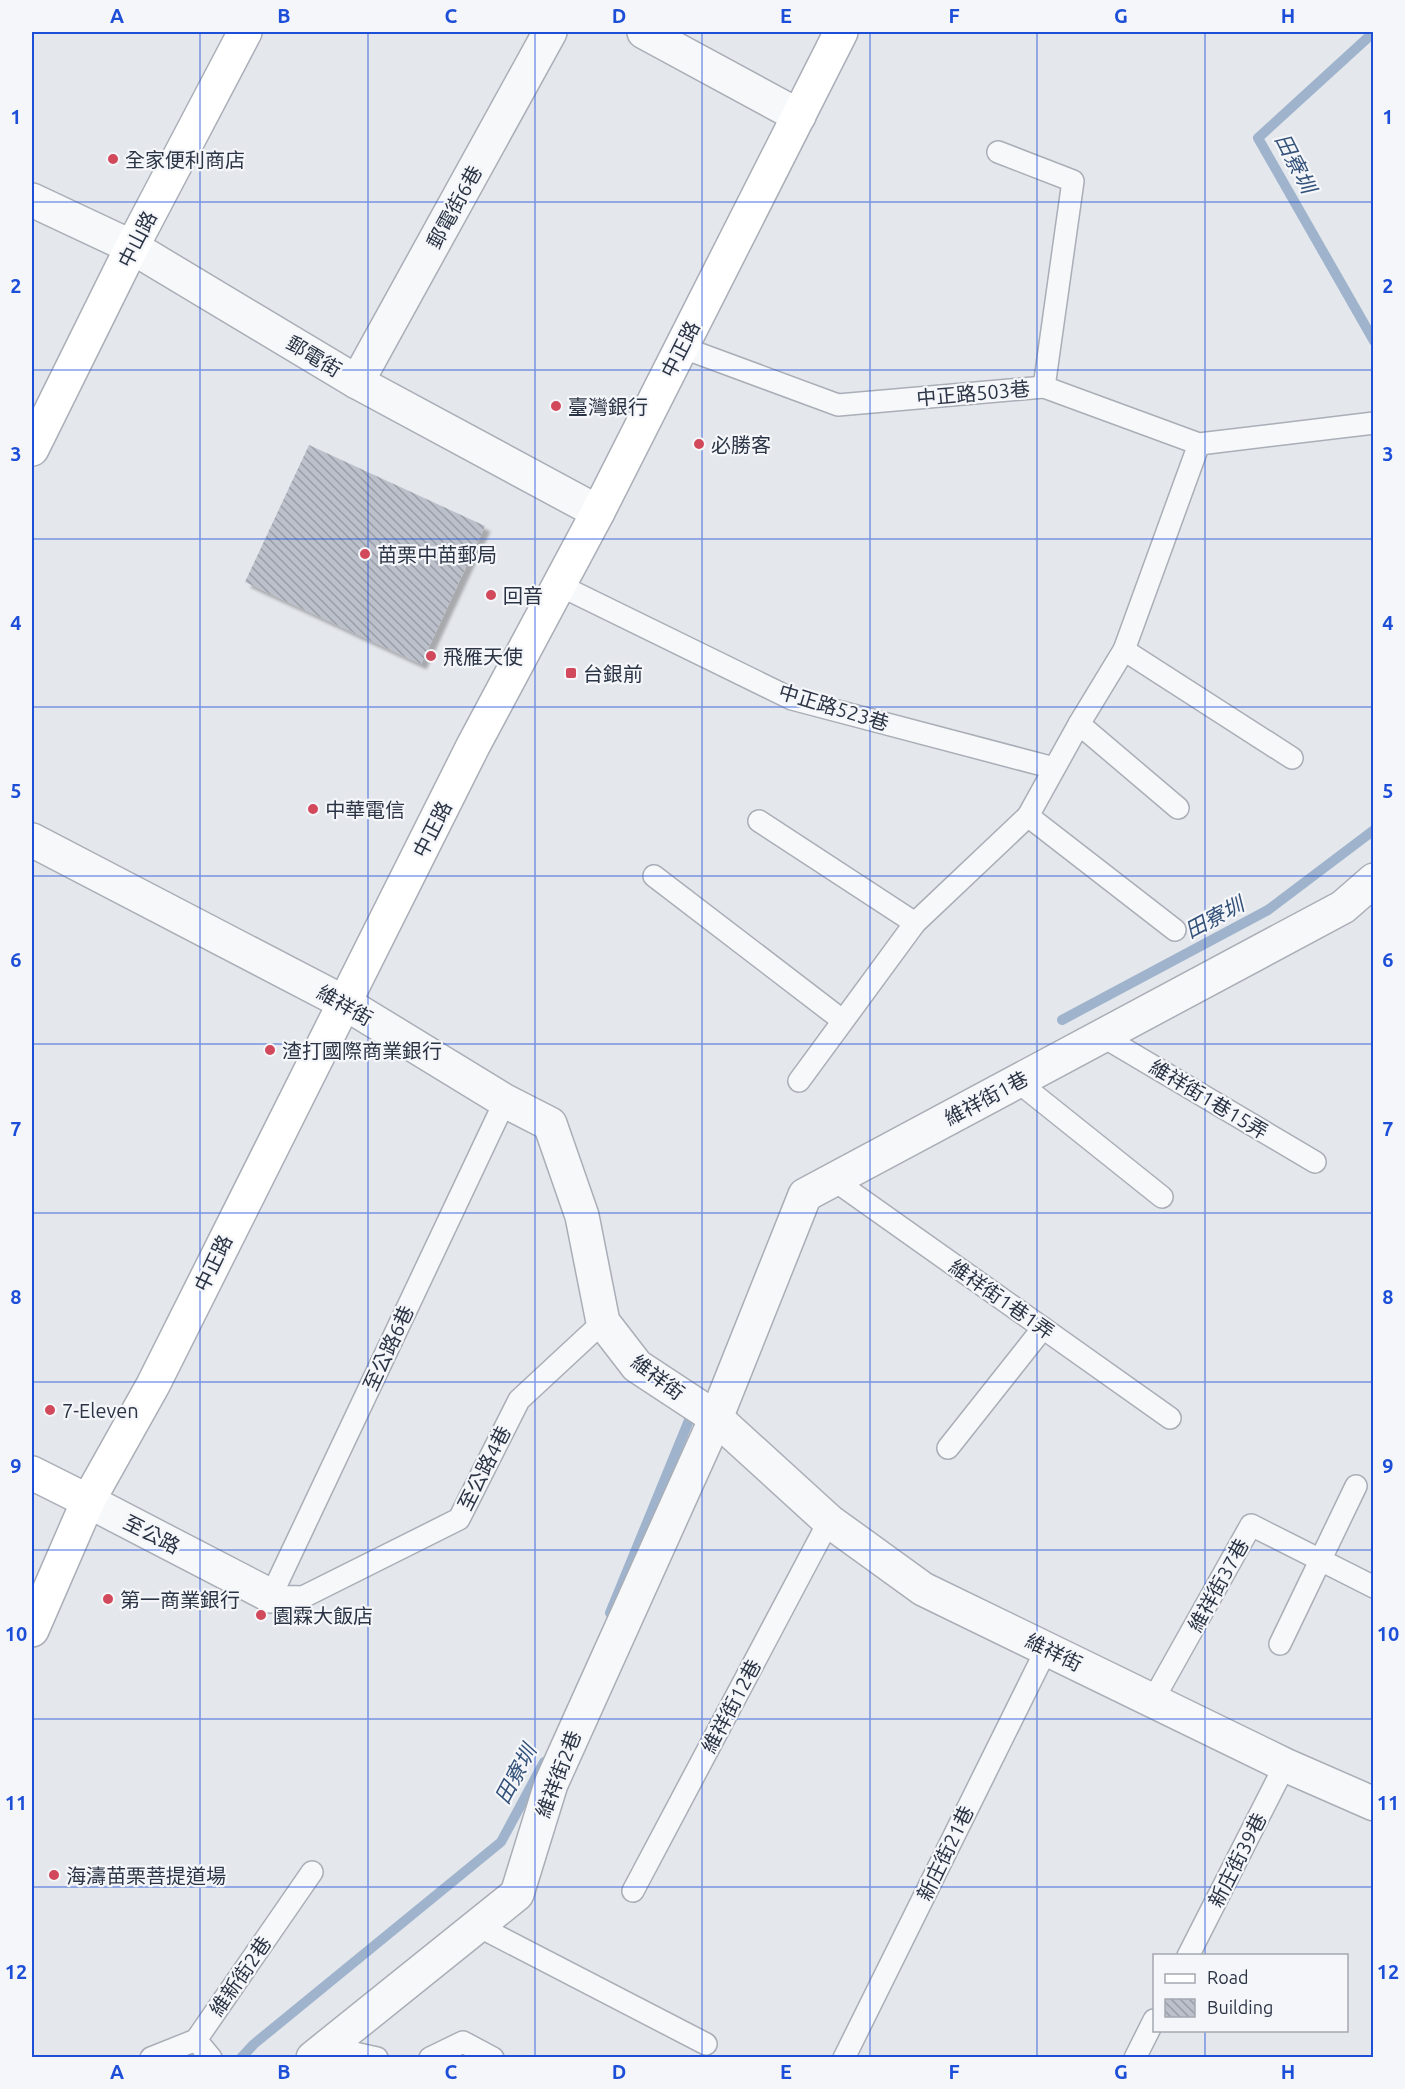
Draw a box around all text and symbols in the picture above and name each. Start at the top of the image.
text: A [110,4,124,27]
text: B [277,4,291,27]
text: C [445,4,458,27]
text: D [612,4,626,27]
text: E [780,4,792,27]
text: F [948,4,960,27]
text: G [1114,4,1128,27]
text: H [1281,4,1295,27]
text: 1 [10,105,22,128]
text: 1 [1382,105,1394,128]
water label: 田寮圳 [1271,129,1322,199]
place label: 全家便利商店 [125,148,245,171]
marker: 全家便利商店 [106,152,120,166]
street label: 郵電街6巷 [422,162,486,252]
street label: 中山路 [113,207,161,271]
text: 2 [10,274,22,297]
text: 2 [1382,274,1394,297]
street label: 中正路 [656,317,704,381]
street label: 郵電街 [282,331,346,381]
street label: 中正路503巷 [915,377,1031,409]
place label: 臺灣銀行 [568,395,648,418]
marker: 臺灣銀行 [549,399,563,413]
place label: 必勝客 [711,433,771,456]
marker: 必勝客 [692,437,706,451]
text: 3 [10,442,22,465]
text: 3 [1382,442,1394,465]
place label: 苗栗中苗郵局 [377,543,497,566]
marker: 苗栗中苗郵局 [358,547,372,561]
place label: 回音 [503,584,543,607]
marker: 回音 [484,588,498,602]
text: 4 [10,611,22,634]
text: 4 [1382,611,1394,634]
place label: 飛雁天使 [443,645,523,668]
marker: 飛雁天使 [424,649,438,663]
place label: 台銀前 [583,662,643,685]
marker: 台銀前 [564,666,578,680]
street label: 中正路523巷 [776,679,892,735]
text: 5 [10,779,22,802]
text: 5 [1382,779,1394,802]
street label: 中正路 [408,797,456,861]
place label: 中華電信 [325,798,405,821]
marker: 中華電信 [306,802,320,816]
water label: 田寮圳 [1181,890,1250,942]
text: 6 [10,948,22,971]
text: 6 [1382,948,1394,971]
street label: 維祥街 [313,980,377,1030]
place label: 渣打國際商業銀行 [282,1039,442,1062]
marker: 渣打國際商業銀行 [263,1043,277,1057]
street label: 維祥街1巷15弄 [1146,1055,1272,1143]
street label: 維祥街1巷 [940,1066,1032,1130]
text: 7 [10,1117,22,1140]
text: 7 [1382,1117,1394,1140]
street label: 中正路 [190,1231,236,1295]
street label: 維祥街1巷1弄 [945,1254,1059,1344]
text: 8 [10,1285,22,1308]
text: 8 [1382,1285,1394,1308]
street label: 至公路6巷 [358,1302,418,1394]
street label: 維祥街 [627,1350,689,1404]
place label: 7-Eleven [62,1399,139,1422]
marker: 7-Eleven [43,1403,57,1417]
street label: 至公路4巷 [453,1422,515,1514]
text: 9 [10,1454,22,1477]
text: 9 [1382,1454,1394,1477]
street label: 至公路 [120,1510,184,1558]
street label: 維祥街37巷 [1183,1535,1253,1635]
place label: 第一商業銀行 [120,1588,240,1611]
marker: 第一商業銀行 [101,1592,115,1606]
place label: 園霖大飯店 [273,1604,373,1627]
marker: 園霖大飯店 [254,1608,268,1622]
text: 10 [5,1622,27,1645]
text: 10 [1377,1622,1399,1645]
street label: 維祥街 [1022,1629,1086,1675]
street label: 維祥街12巷 [697,1655,765,1757]
street label: 維祥街2巷 [531,1727,585,1821]
water label: 田寮圳 [490,1738,542,1807]
text: 11 [5,1791,27,1814]
text: 11 [1377,1791,1399,1814]
street label: 新庄街21巷 [912,1802,978,1904]
street label: 新庄街39巷 [1203,1809,1271,1911]
place label: 海濤苗栗菩提道場 [66,1864,226,1887]
marker: 海濤苗栗菩提道場 [47,1868,61,1882]
street label: 維新街2巷 [204,1932,276,2020]
legend [1153,1954,1348,2032]
text: 12 [5,1960,27,1983]
text: 12 [1377,1960,1399,1983]
text: Road [1207,1967,1249,1987]
text: Building [1207,1997,1273,2017]
text: A [110,2060,124,2083]
text: B [277,2060,291,2083]
text: C [445,2060,458,2083]
text: D [612,2060,626,2083]
text: E [780,2060,792,2083]
text: F [948,2060,960,2083]
text: G [1114,2060,1128,2083]
text: H [1281,2060,1295,2083]

